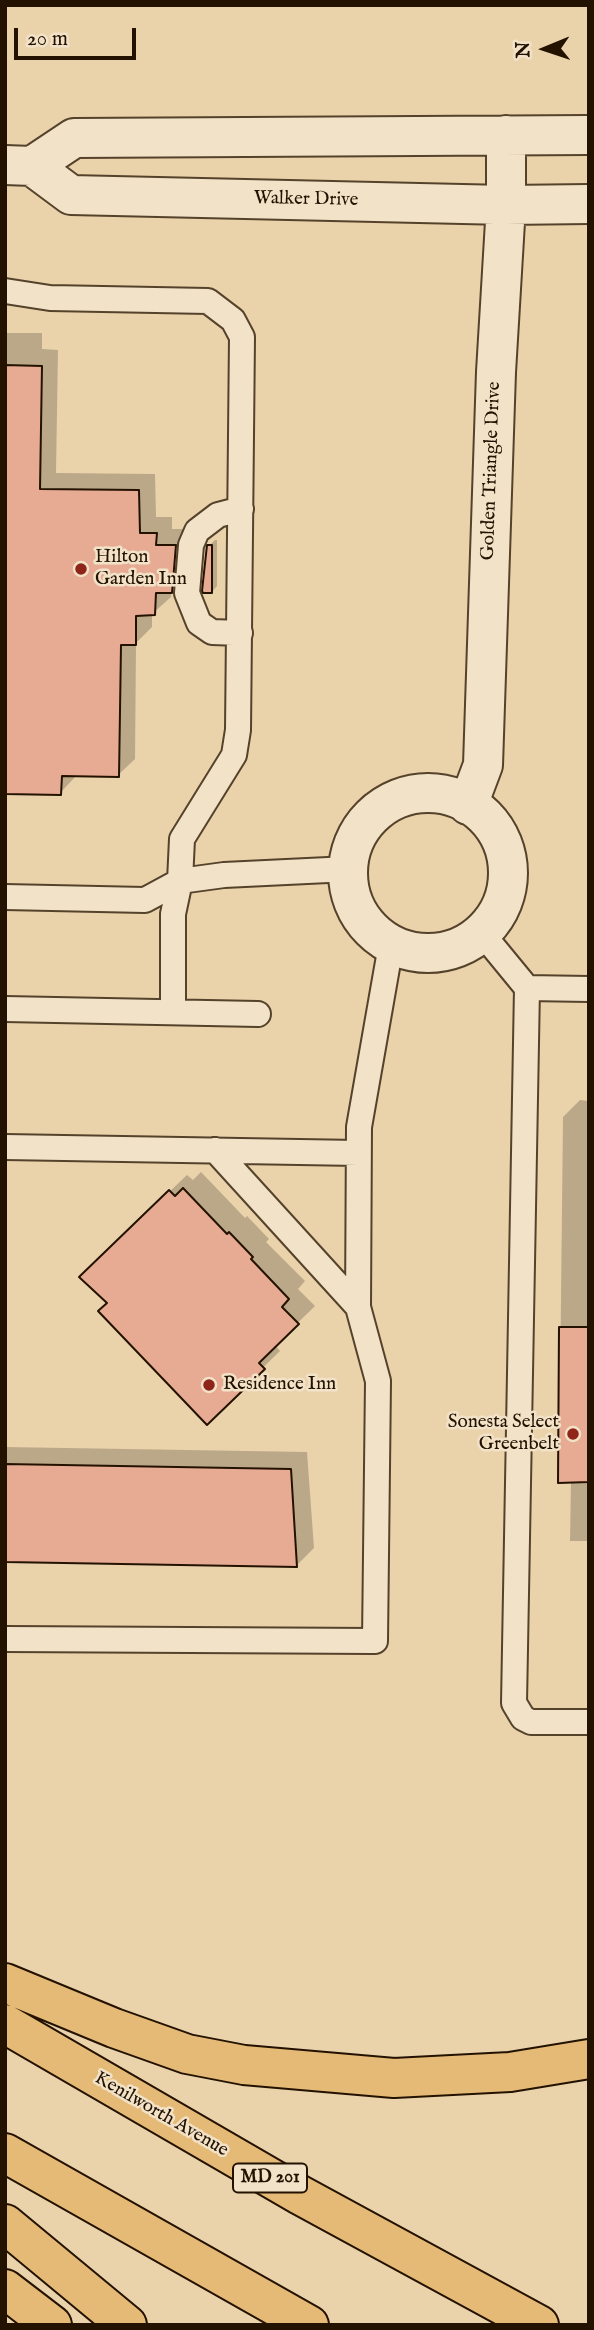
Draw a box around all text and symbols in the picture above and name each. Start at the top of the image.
scale bar [18,14,140,58]
north arrow [510,14,580,84]
text: 20 m [27,26,68,53]
text: N [512,41,536,58]
street label: Walker Drive [254,188,358,212]
street label: Golden Triangle Drive [477,381,507,561]
place label: Hilton Garden Inn [95,547,187,591]
marker: Hilton Garden Inn [73,561,89,577]
place label: Residence Inn [223,1374,336,1396]
marker: Residence Inn [201,1377,217,1393]
place label: Sonesta Select Greenbelt [448,1412,559,1456]
marker: Sonesta Select Greenbelt [565,1426,581,1442]
street label: Kenilworth Avenue [90,2067,232,2163]
road number: MD 201 [233,2164,307,2192]

